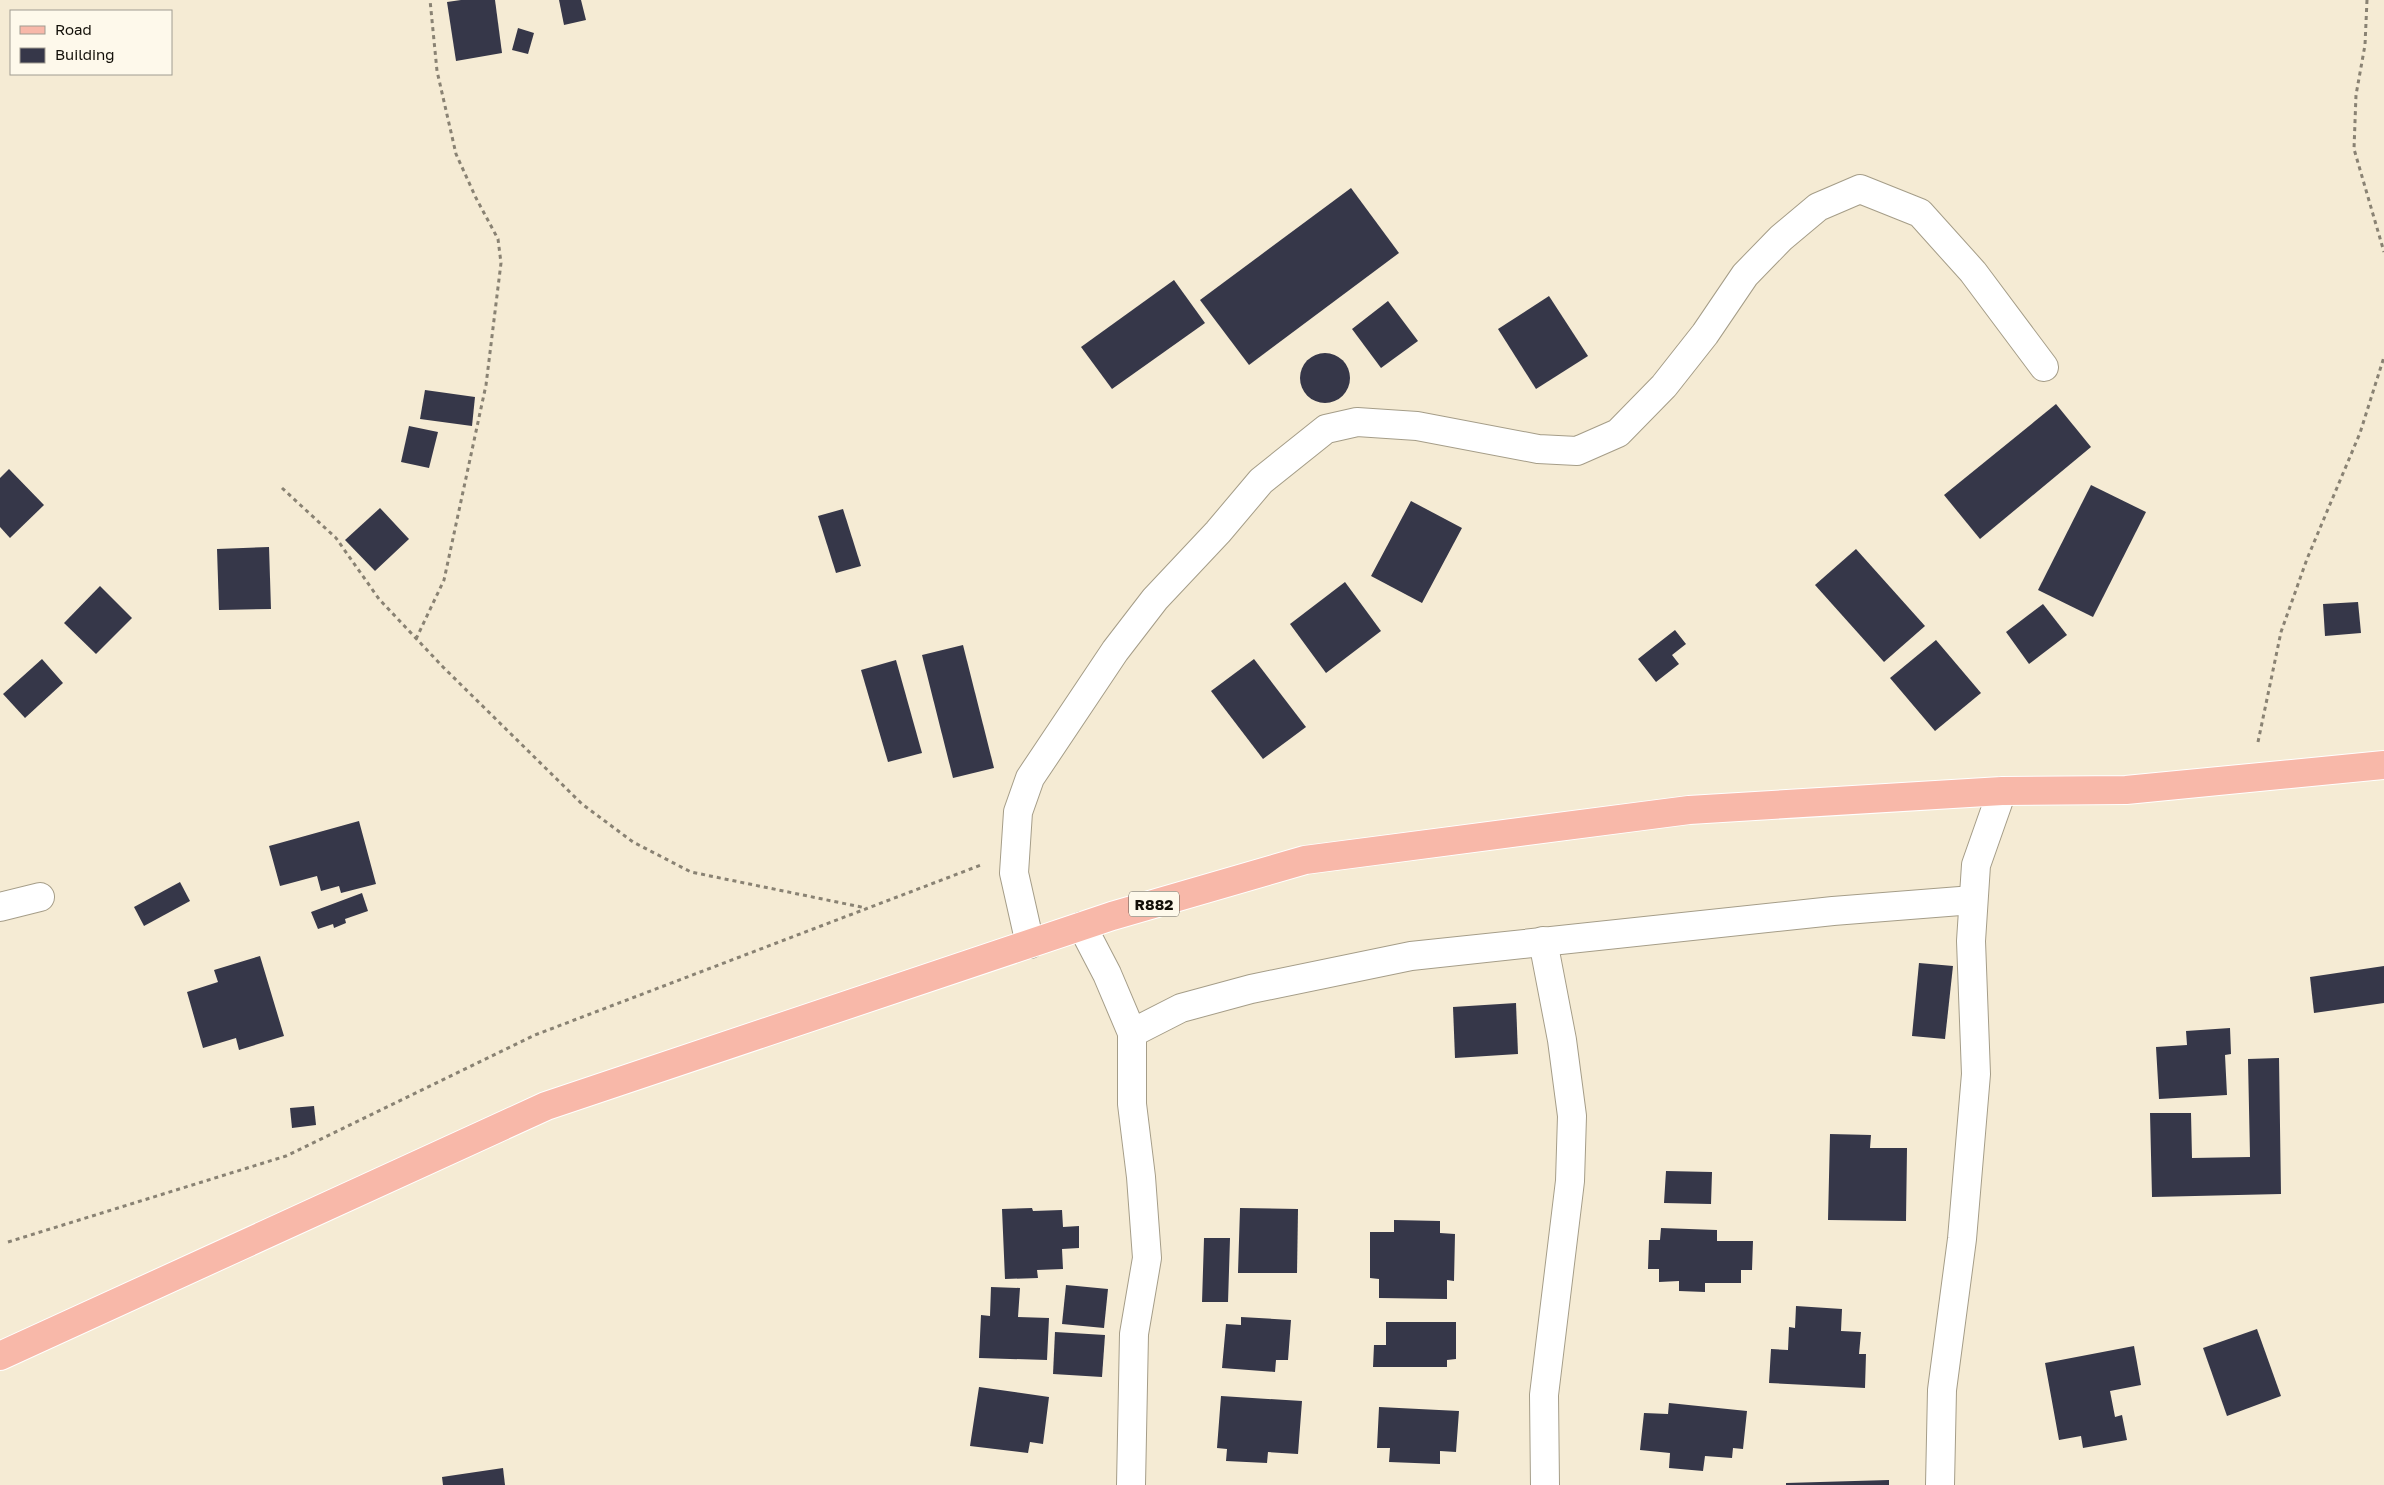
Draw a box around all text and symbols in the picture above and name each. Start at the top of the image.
legend [10,10,172,75]
text: Road [55,20,92,38]
text: Building [55,45,115,63]
road number: R882 [1129,892,1179,916]

